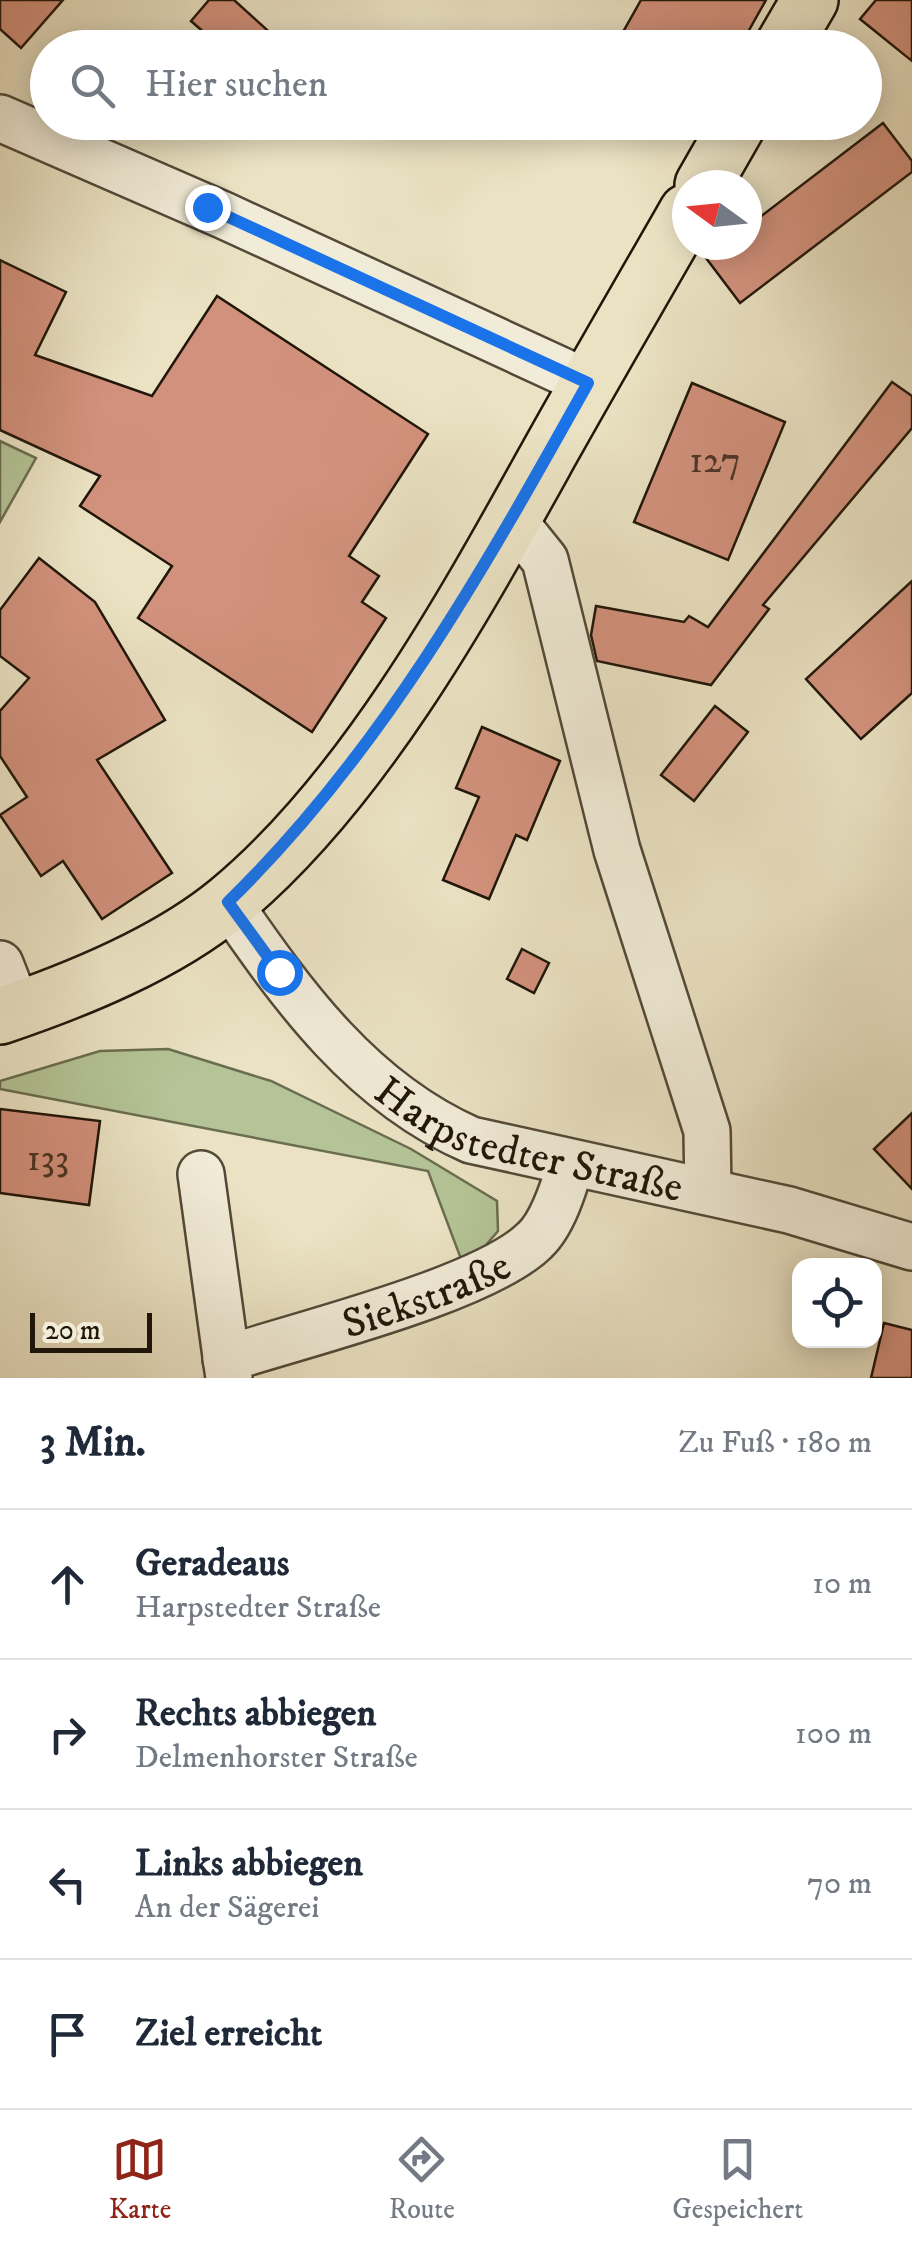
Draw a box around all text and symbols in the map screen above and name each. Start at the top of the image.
search box [30,30,882,140]
icon: search [65,58,120,113]
text: Hier suchen [145,61,328,109]
north arrow [672,170,762,260]
route end [185,185,231,231]
house number: 127 [689,437,741,485]
route start [257,950,303,996]
street label: Harpstedter Straße [363,1066,687,1215]
house number: 133 [27,1135,69,1183]
street label: Siekstraße [337,1241,520,1352]
map controls [792,1258,882,1348]
button: locate [792,1258,882,1348]
scale bar [30,1308,152,1352]
text: 20 m [45,1313,101,1348]
text: 3 Min. [40,1417,146,1469]
text: Zu Fuß · 180 m [678,1423,872,1463]
text: Geradeaus [135,1540,289,1588]
icon: ahead [40,1557,95,1612]
text: 10 m [812,1564,872,1604]
text: Harpstedter Straße [135,1588,381,1628]
text: Rechts abbiegen [135,1690,376,1738]
icon: right [40,1707,95,1762]
text: 100 m [795,1714,872,1754]
text: Delmenhorster Straße [135,1738,418,1778]
text: Links abbiegen [135,1840,363,1888]
icon: left [40,1857,95,1912]
text: 70 m [807,1864,872,1904]
text: An der Sägerei [135,1888,320,1928]
icon: arrive [40,2007,95,2062]
text: Ziel erreicht [135,2010,322,2058]
tab: Karte [109,2132,171,2227]
tab: Route [389,2132,455,2227]
tab: Gespeichert [672,2132,803,2227]

